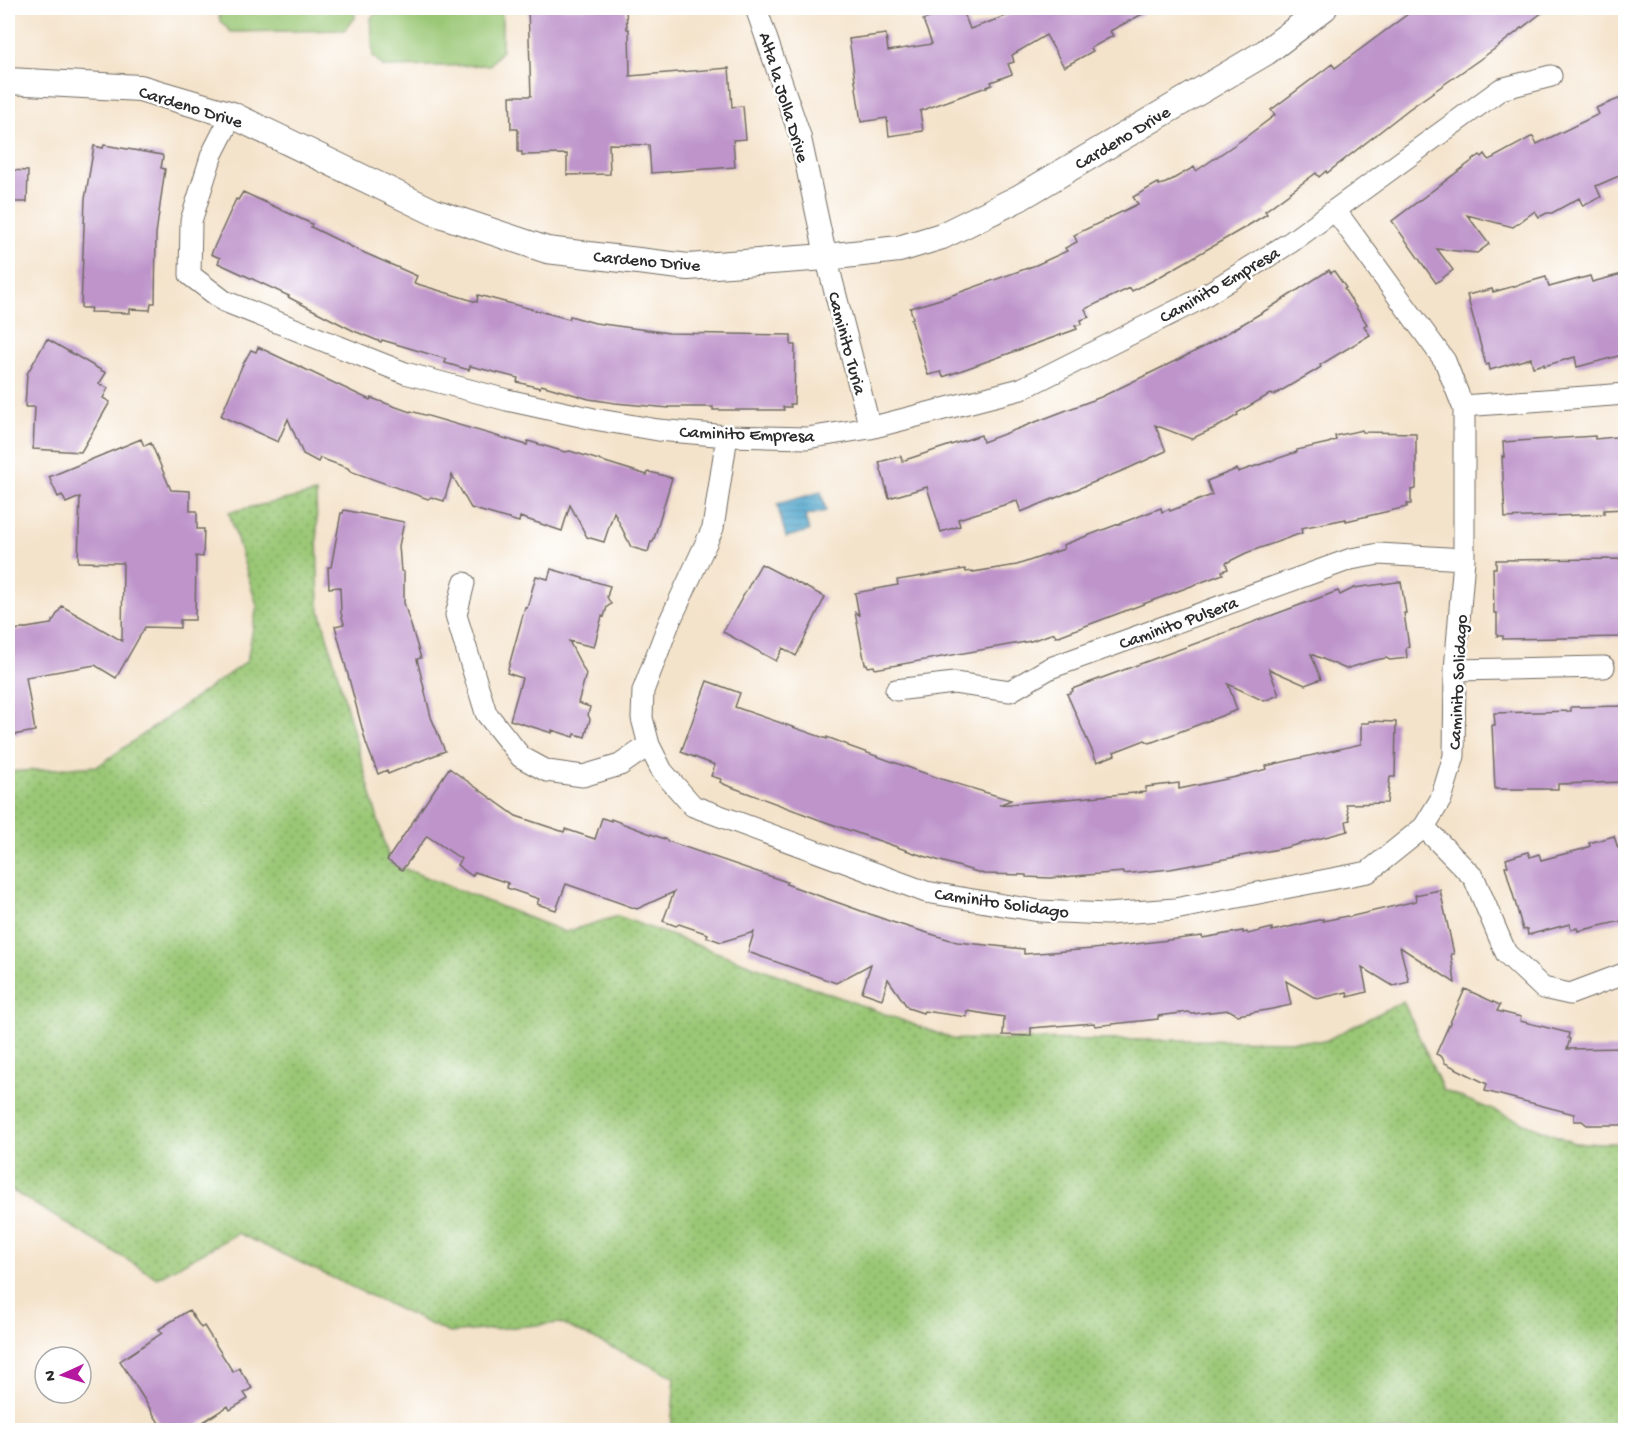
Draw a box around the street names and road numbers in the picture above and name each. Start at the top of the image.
street label: Alta la Jolla Drive [753,30,813,166]
street label: Cardeno Drive [136,83,245,134]
street label: Cardeno Drive [1072,102,1175,176]
street label: Caminito Empresa [1157,243,1285,329]
street label: Cardeno Drive [592,247,702,278]
street label: Caminito Turia [822,290,870,398]
street label: Caminito Empresa [679,423,816,448]
street label: Caminito Pulsera [1117,593,1242,656]
street label: Caminito Solidago [1445,614,1474,750]
street label: Caminito Solidago [933,885,1070,924]

